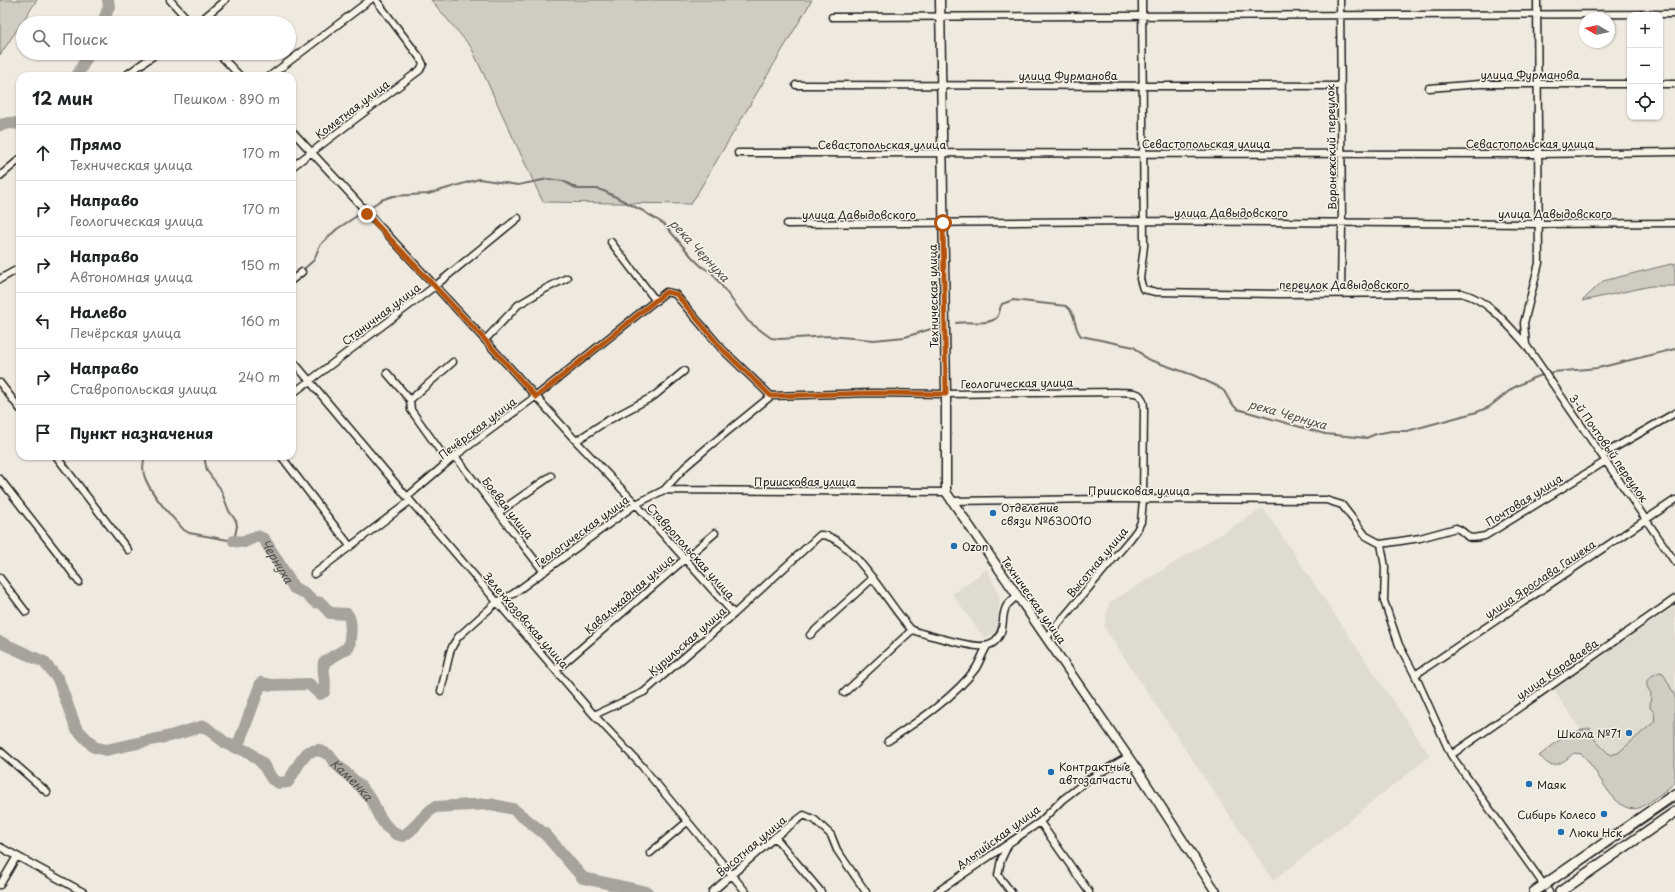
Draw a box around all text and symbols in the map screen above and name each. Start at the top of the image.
north arrow [1579,12,1615,48]
map controls [1627,12,1663,120]
button: + [1627,12,1663,48]
search box [16,16,296,60]
icon: search [30,27,52,49]
text: Поиск [62,27,108,50]
button: − [1627,48,1663,84]
street label: улица Фурманова [1480,66,1580,83]
street label: улица Фурманова [1018,67,1118,84]
street label: Кометная улица [311,75,393,143]
street label: Воронежский переулок [1321,83,1341,210]
button: locate [1627,84,1663,120]
text: 12 мин [32,85,93,111]
text: Пешком · 890 m [173,89,280,108]
text: Прямо [70,132,121,155]
street label: Севастопольская улица [1142,135,1270,152]
street label: Севастопольская улица [1466,135,1594,152]
street label: Севастопольская улица [818,136,946,153]
icon: ahead [32,142,54,164]
text: 170 m [242,143,280,162]
text: Техническая улица [70,155,193,174]
text: Направо [70,188,139,211]
icon: right [32,198,54,220]
text: 170 m [242,199,280,218]
street label: улица Давыдовского [1174,204,1288,221]
route end [358,205,376,223]
street label: улица Давыдовского [1498,205,1612,222]
street label: улица Давыдовского [802,206,916,223]
text: Геологическая улица [70,211,203,230]
water label: река Чернуха [666,214,734,286]
route start [934,214,952,232]
text: Направо [70,244,139,267]
street label: Техническая улица [924,244,942,348]
icon: right [32,254,54,276]
text: 150 m [241,255,280,274]
text: Автономная улица [70,267,193,286]
street label: переулок Давыдовского [1279,276,1409,293]
street label: Станичная улица [338,279,424,349]
text: Налево [70,300,127,323]
icon: left [32,310,54,332]
text: 160 m [241,311,280,330]
text: Печёрская улица [70,323,181,342]
text: Направо [70,356,139,379]
icon: right [32,366,54,388]
text: 240 m [238,367,280,386]
street label: Геологическая улица [961,374,1074,392]
text: Ставропольская улица [70,379,217,398]
street label: 3-й Почтовый переулок [1565,391,1653,506]
street label: Печёрская улица [434,393,520,463]
water label: река Чернуха [1247,394,1330,434]
text: Пункт назначения [70,421,213,444]
icon: arrive [32,422,54,444]
street label: Почтовая улица [1482,469,1566,531]
street label: Боевая улица [478,473,538,543]
street label: Приисковая улица [754,473,856,490]
street label: Приисковая улица [1088,482,1190,499]
street label: Геологическая улица [531,491,633,571]
street label: Ставропольская улица [643,499,739,603]
place label: Отделение связи №630010 [1001,499,1092,529]
marker: Отделение связи №630010 [988,508,998,518]
street label: Высотная улица [1062,523,1132,601]
water label: Чернуха [257,535,298,587]
street label: улица Ярослава Гашека [1481,535,1599,623]
place label: Ozon [962,538,988,555]
marker: Ozon [949,541,959,551]
street label: Кавалькадная улица [580,550,678,638]
street label: Техническая улица [997,553,1071,647]
street label: Зеленхозовская улица [479,568,573,672]
street label: Курильская улица [644,602,730,680]
street label: улица Караваева [1513,634,1602,704]
place label: Школа №71 [1557,725,1621,742]
marker: Школа №71 [1624,728,1634,738]
water label: Каменка [327,755,378,805]
place label: Контрактные автозапчасти [1059,758,1132,788]
marker: Контрактные автозапчасти [1046,767,1056,777]
place label: Маяк [1537,776,1567,793]
marker: Маяк [1524,779,1534,789]
street label: Альпийская улица [952,801,1044,873]
place label: Сибирь Колесо [1517,806,1596,823]
marker: Сибирь Колесо [1599,809,1609,819]
street label: Высотная улица [712,811,790,881]
place label: Люки Нск [1569,824,1623,841]
marker: Люки Нск [1556,827,1566,837]

